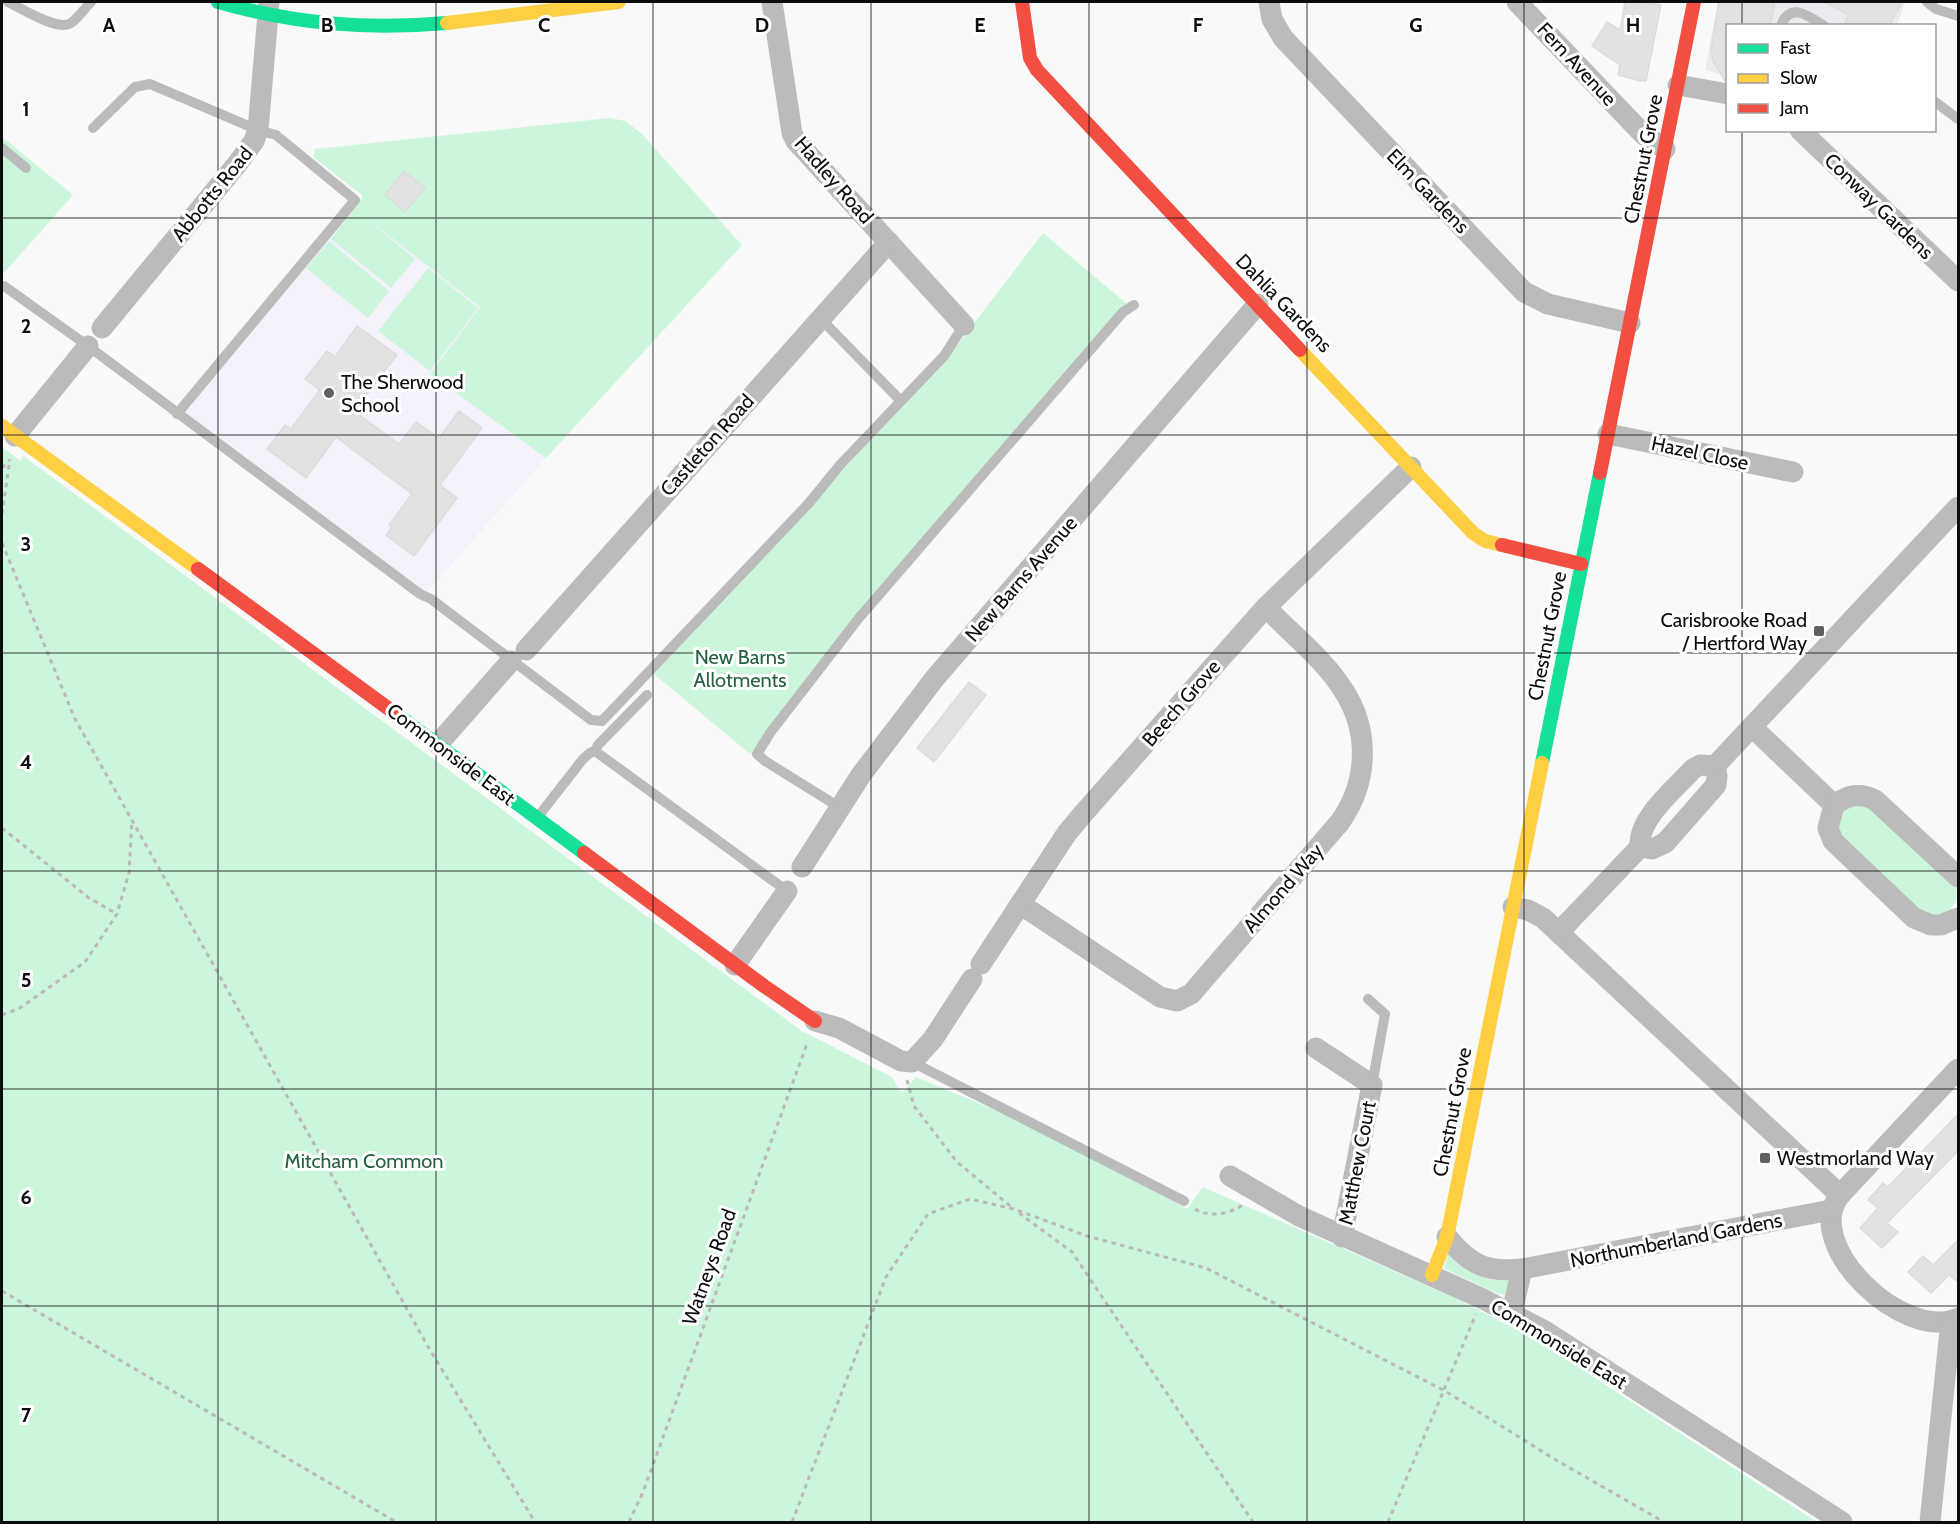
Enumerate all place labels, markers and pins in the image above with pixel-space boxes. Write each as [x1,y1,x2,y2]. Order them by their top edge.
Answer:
place label: The Sherwood School [341,370,464,417]
marker: The Sherwood School [322,386,336,400]
place label: Carisbrooke Road / Hertford Way [1660,608,1807,655]
marker: Carisbrooke Road / Hertford Way [1812,624,1826,638]
place label: Westmorland Way [1777,1146,1934,1170]
marker: Westmorland Way [1758,1151,1772,1165]

